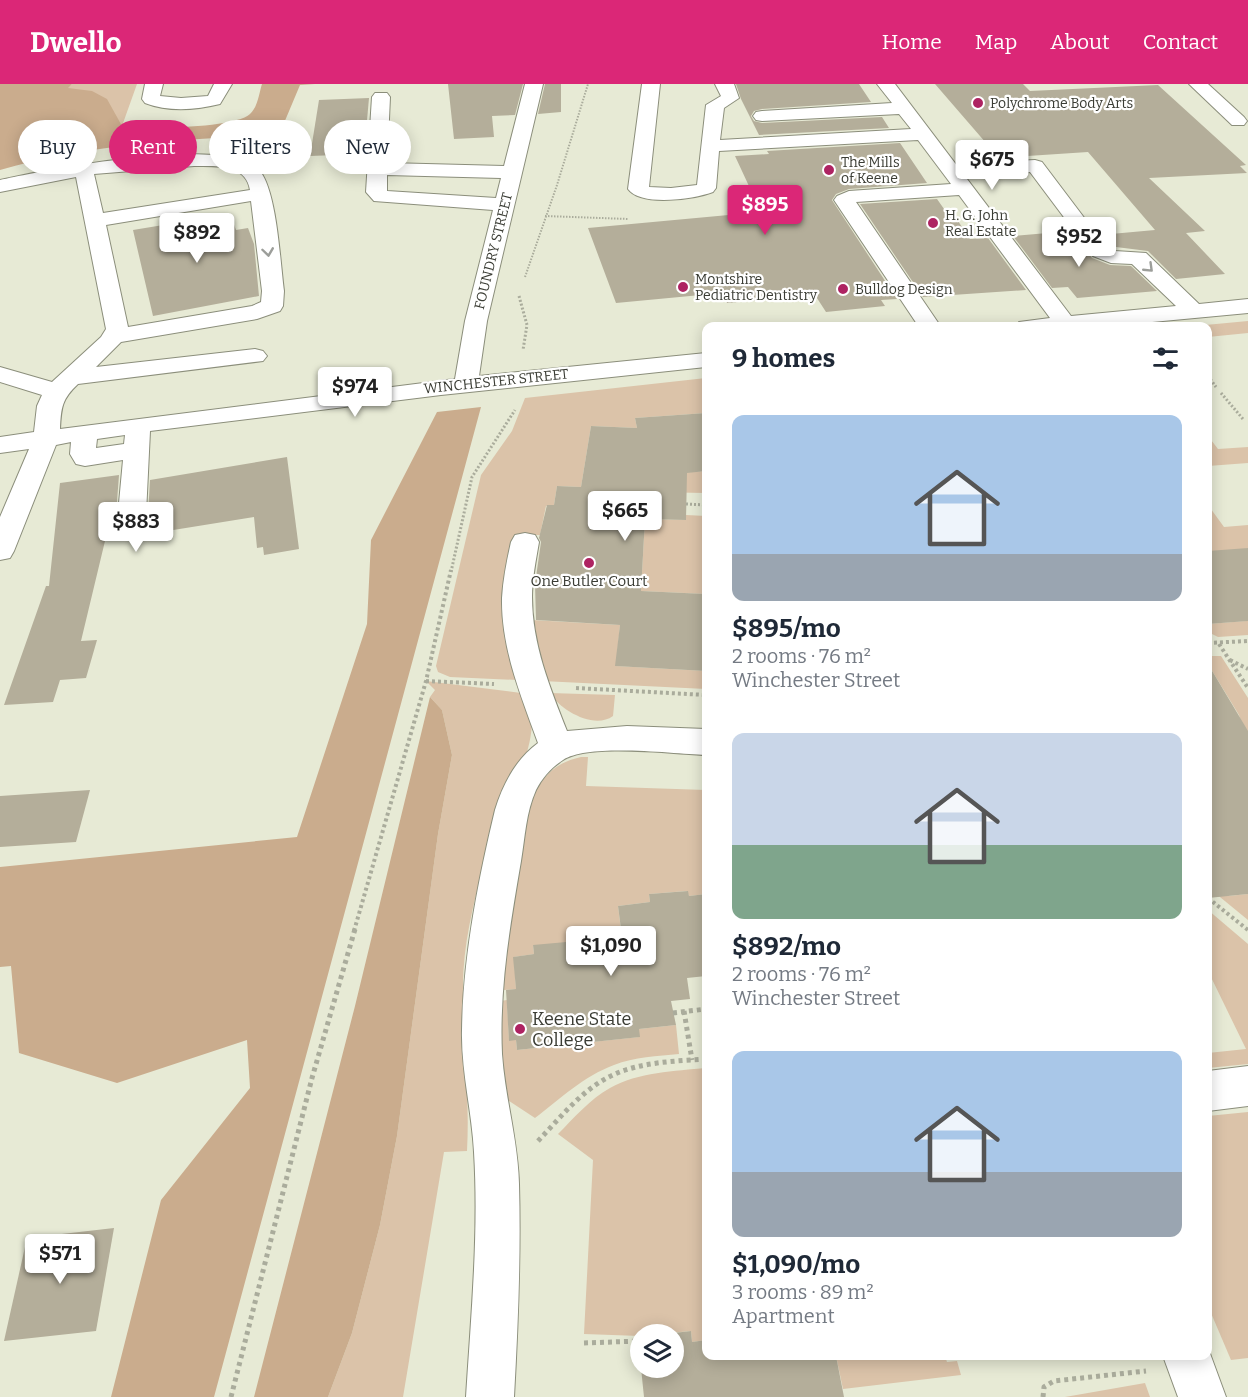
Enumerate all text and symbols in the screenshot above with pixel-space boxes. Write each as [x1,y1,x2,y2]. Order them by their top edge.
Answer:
text: Dwello [30,26,122,59]
text: Home [882,29,942,55]
text: Map [975,29,1017,55]
text: About [1050,29,1110,55]
text: Contact [1143,29,1218,55]
place label: Polychrome Body Arts [990,95,1133,112]
marker: Polychrome Body Arts [971,96,985,110]
chip: Buy [18,120,97,174]
chip: Rent [109,120,197,174]
chip: Filters [209,120,312,174]
chip: New [324,120,411,174]
pin: $675 [956,140,1028,191]
text: $675 [969,147,1015,171]
place label: The Mills of Keene [841,154,900,187]
marker: The Mills of Keene [822,163,836,177]
pin: $895 [729,185,801,236]
street label: FOUNDRY STREET [471,191,516,311]
text: $895 [742,192,788,216]
place label: H. G. John Real Estate [945,207,1016,240]
pin: $892 [161,213,233,264]
marker: H. G. John Real Estate [926,216,940,230]
pin: $952 [1043,217,1115,268]
text: $892 [173,220,221,244]
text: $952 [1056,224,1102,248]
one-way arrow [261,248,274,257]
one-way arrow [1142,261,1153,272]
place label: Montshire Pediatric Dentistry [695,271,818,304]
marker: Montshire Pediatric Dentistry [676,280,690,294]
place label: Bulldog Design [855,281,953,298]
marker: Bulldog Design [836,282,850,296]
icon: filters [1149,342,1182,375]
text: 9 homes [732,343,835,374]
street label: WINCHESTER STREET [423,365,569,398]
pin: $974 [319,367,391,418]
text: $974 [332,374,378,398]
icon: home [903,454,1011,562]
pin: $665 [589,491,661,542]
text: $665 [602,498,648,522]
pin: $883 [100,502,172,553]
text: $883 [112,509,160,533]
marker: One Butler Court [582,556,596,570]
place label: One Butler Court [530,572,648,590]
text: $895/mo [732,613,841,644]
text: 2 rooms · 76 m² [732,644,871,668]
text: Winchester Street [732,668,900,692]
icon: home [903,772,1011,880]
pin: $1,090 [562,926,660,977]
text: $892/mo [732,931,841,962]
text: $1,090 [580,933,642,957]
text: 2 rooms · 76 m² [732,962,871,986]
text: Winchester Street [732,986,900,1010]
place label: Keene State College [532,1008,631,1051]
marker: Keene State College [513,1022,527,1036]
icon: home [903,1090,1011,1198]
pin: $571 [24,1234,96,1285]
text: $571 [39,1241,81,1265]
text: $1,090/mo [732,1249,860,1280]
text: 3 rooms · 89 m² [732,1280,874,1304]
text: Apartment [732,1304,835,1328]
map controls [630,1324,684,1378]
button: layers [630,1324,684,1378]

